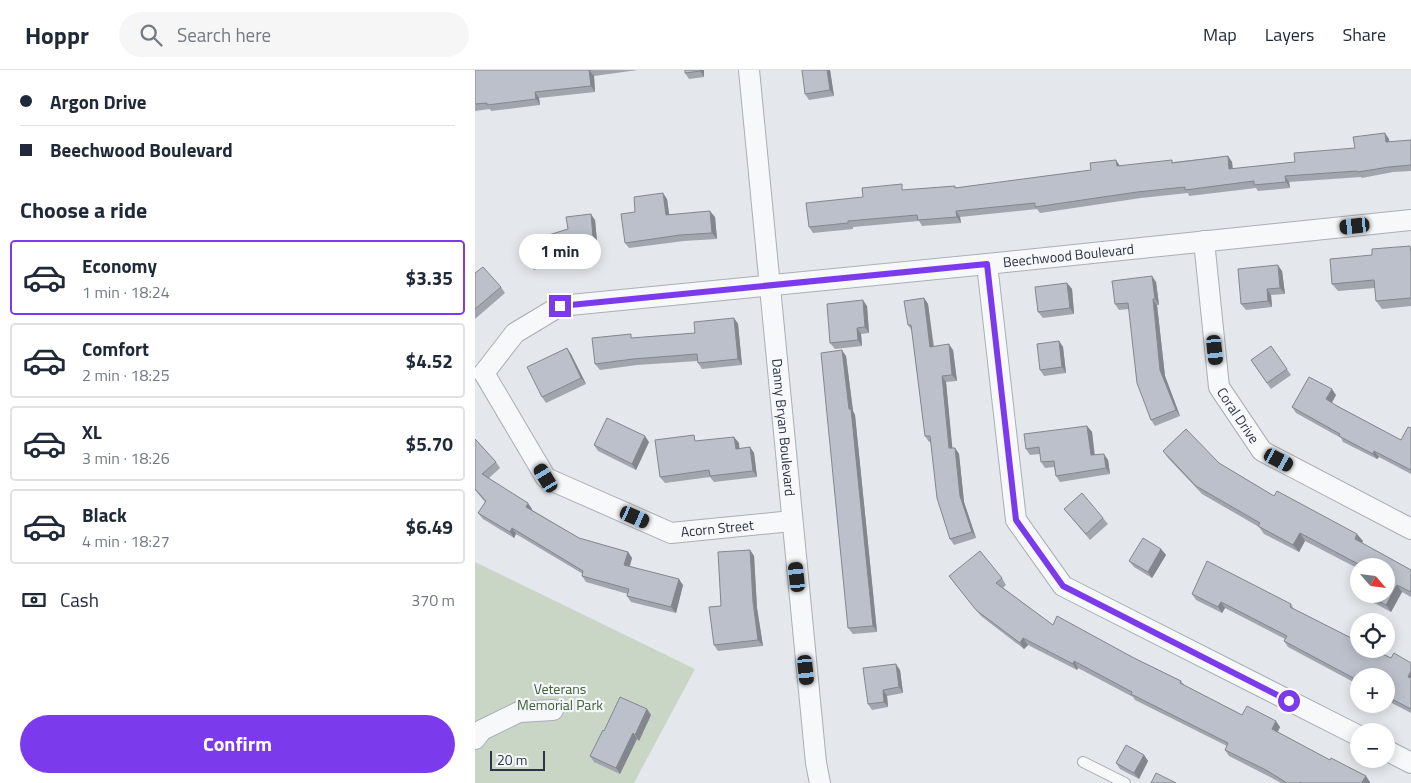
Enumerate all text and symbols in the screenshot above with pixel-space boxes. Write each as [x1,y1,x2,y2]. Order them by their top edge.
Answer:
search box [119,12,469,57]
text: Hoppr [25,17,89,53]
text: Search here [177,20,271,49]
icon: search [137,21,165,49]
text: Map [1203,21,1237,48]
text: Layers [1265,21,1314,48]
text: Share [1342,21,1386,48]
text: Argon Drive [50,87,147,116]
text: Beechwood Boulevard [50,135,233,164]
text: Choose a ride [20,193,147,227]
car [1339,217,1370,235]
callout: 1 min [519,234,601,268]
street label: Beechwood Boulevard [1002,238,1135,272]
text: 1 min [541,239,579,263]
text: Economy [82,251,157,280]
icon: car [22,255,67,300]
text: $3.35 [406,263,453,292]
text: 1 min · 18:24 [82,280,170,304]
route end [549,295,571,317]
text: Comfort [82,334,149,363]
car [1205,334,1224,366]
icon: car [22,338,67,383]
text: $4.52 [406,346,453,375]
street label: Danny Bryan Boulevard [767,358,801,497]
text: 2 min · 18:25 [82,363,170,387]
street label: Coral Drive [1212,383,1265,447]
text: XL [82,417,102,446]
icon: car [22,421,67,466]
text: $5.70 [406,429,453,458]
text: 3 min · 18:26 [82,446,170,470]
car [1262,446,1295,474]
car [531,461,560,495]
text: Black [82,500,127,529]
icon: car [22,504,67,549]
car [618,504,651,530]
text: $6.49 [406,512,453,541]
street label: Acorn Street [680,514,755,542]
text: 4 min · 18:27 [82,529,170,553]
north arrow [1350,558,1395,602]
map controls [1350,558,1395,768]
car [787,561,806,593]
text: Cash [60,585,99,614]
icon: cash [20,586,48,614]
text: 370 m [411,588,455,612]
button: locate [1350,613,1395,658]
car [796,654,815,686]
button: + [1350,668,1395,713]
park label: Veterans Memorial Park [517,678,603,715]
route start [1278,690,1300,712]
button: Confirm [20,715,455,773]
button: − [1350,723,1395,768]
scale bar [490,748,545,771]
text: 20 m [497,749,527,770]

